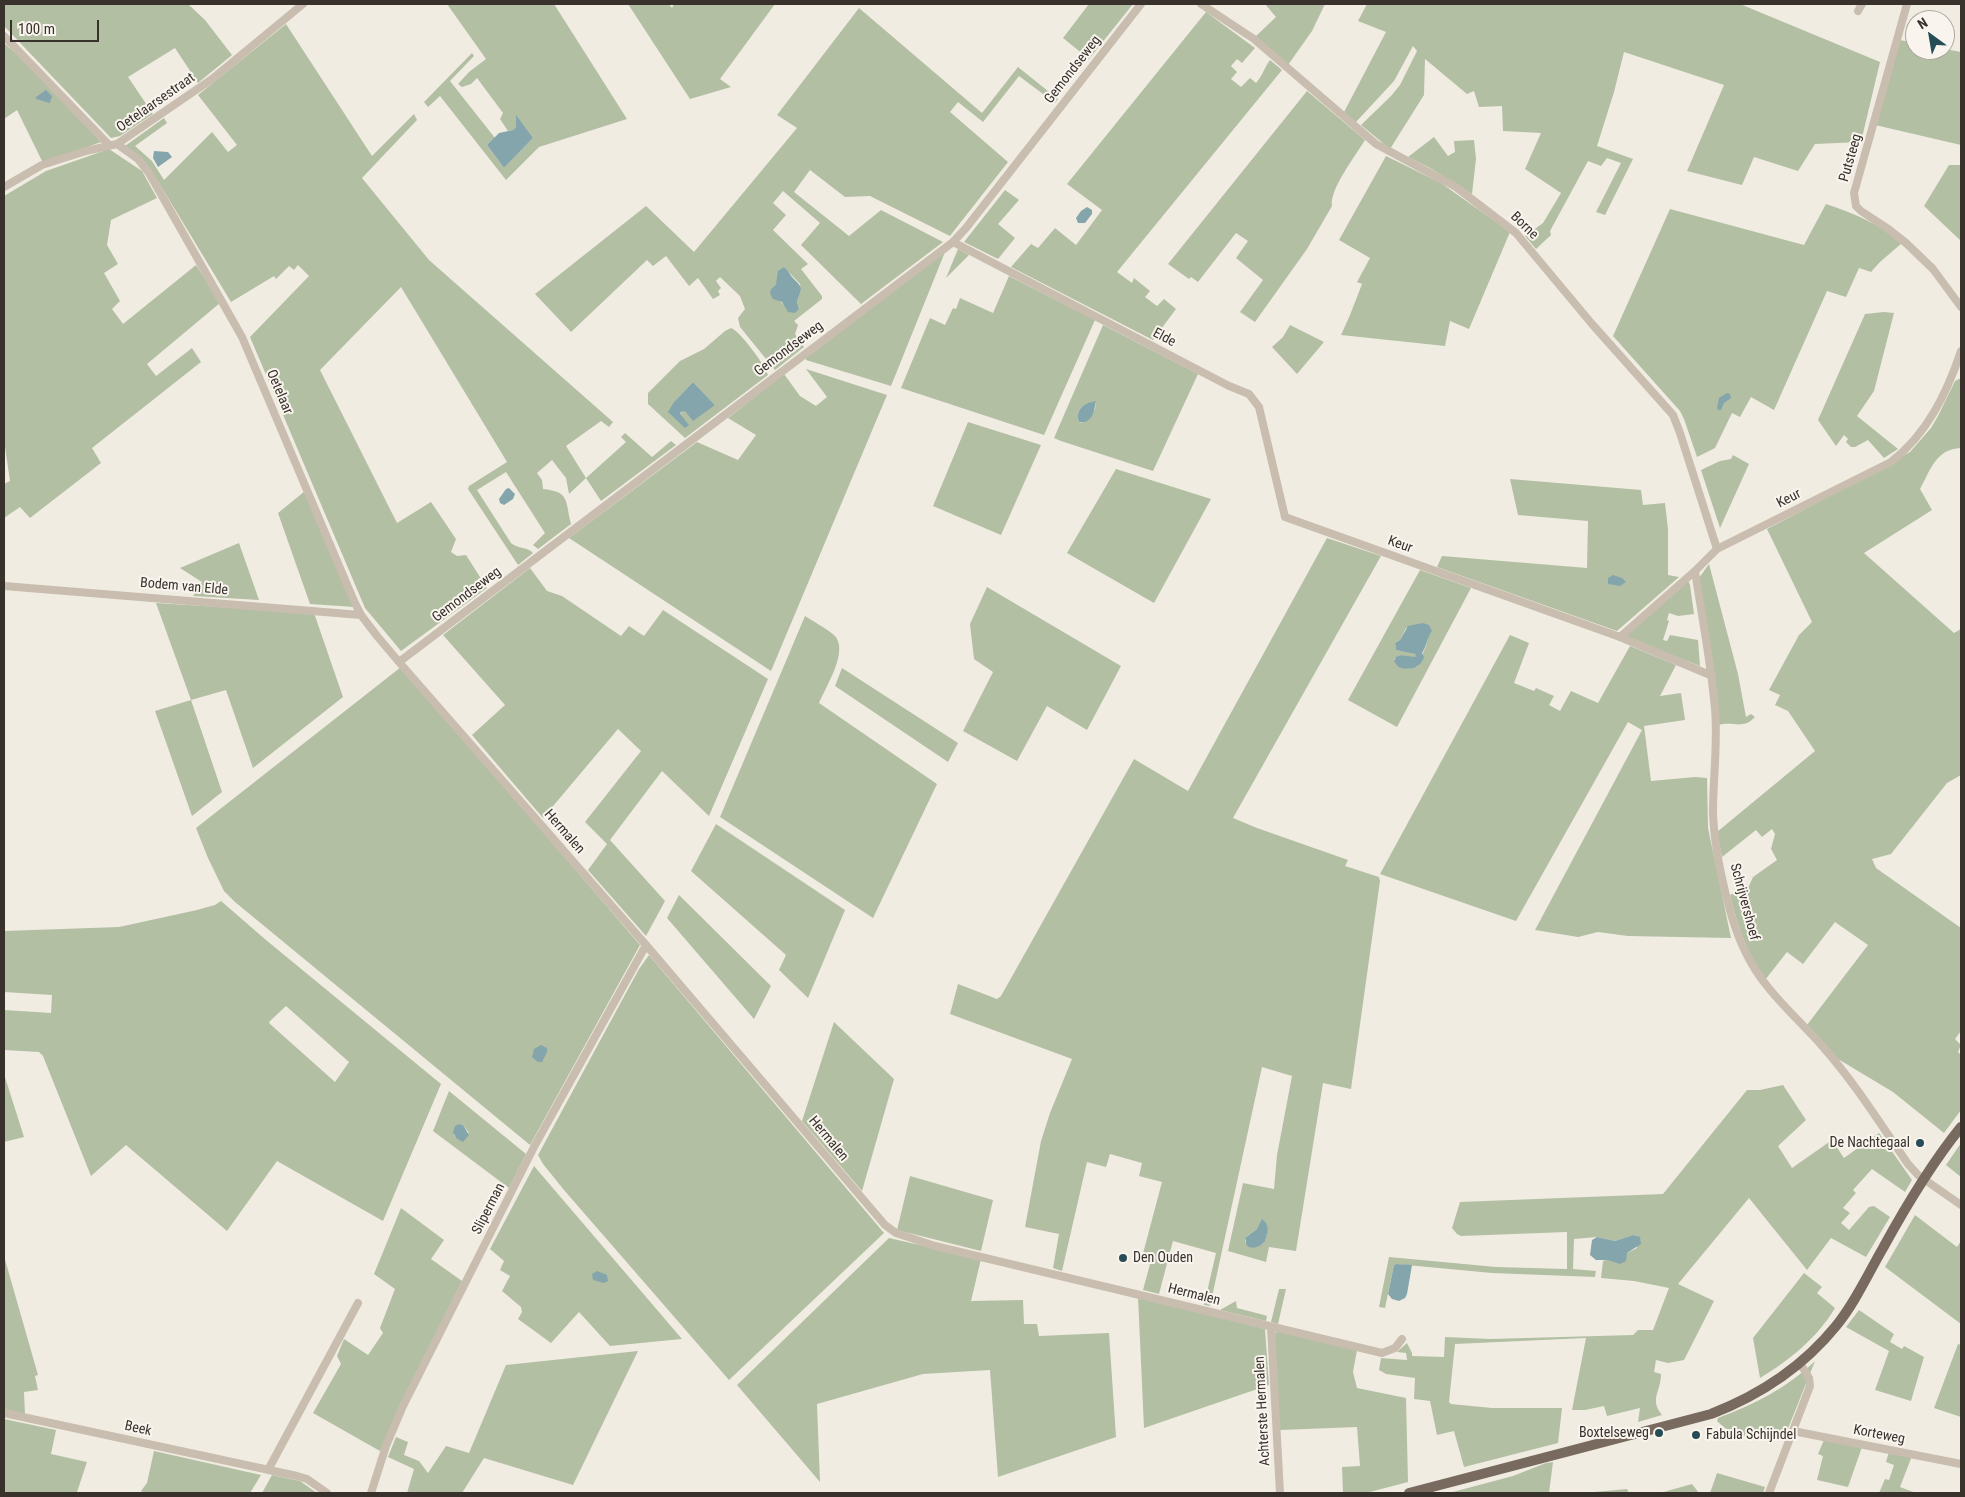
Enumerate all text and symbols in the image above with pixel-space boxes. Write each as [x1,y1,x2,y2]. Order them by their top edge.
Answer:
scale bar [12,10,101,42]
north arrow [1905,10,1955,60]
text: N [1915,14,1930,32]
text: 100 m [18,20,55,38]
street label: Gemondseweg [1041,33,1105,107]
street label: Oetelaarsestraat [114,70,198,136]
street label: Putsteeg [1836,132,1866,184]
street label: Borne [1507,209,1541,243]
street label: Gemondseweg [751,318,827,380]
street label: Elde [1150,325,1178,351]
street label: Oetelaar [262,367,296,417]
street label: Keur [1774,486,1804,512]
street label: Keur [1385,533,1415,557]
street label: Gemondseweg [429,564,505,626]
street label: Bodem van Elde [139,575,229,599]
street label: Hermalen [540,806,588,858]
street label: Schrijvershoef [1726,862,1762,942]
street label: Hermalen [804,1113,852,1165]
place label: De Nachtegaal [1829,1135,1910,1151]
marker: De Nachtegaal [1914,1137,1926,1149]
street label: Sliperman [469,1180,509,1238]
place label: Den Ouden [1133,1250,1193,1266]
marker: Den Ouden [1117,1252,1129,1264]
street label: Hermalen [1166,1280,1222,1310]
street label: Achterste Hermalen [1252,1356,1274,1466]
street label: Beek [123,1418,153,1440]
street label: Korteweg [1852,1422,1906,1448]
place label: Boxtelseweg [1579,1425,1649,1441]
marker: Boxtelseweg [1653,1427,1665,1439]
place label: Fabula Schijndel [1706,1427,1796,1443]
marker: Fabula Schijndel [1690,1429,1702,1441]

